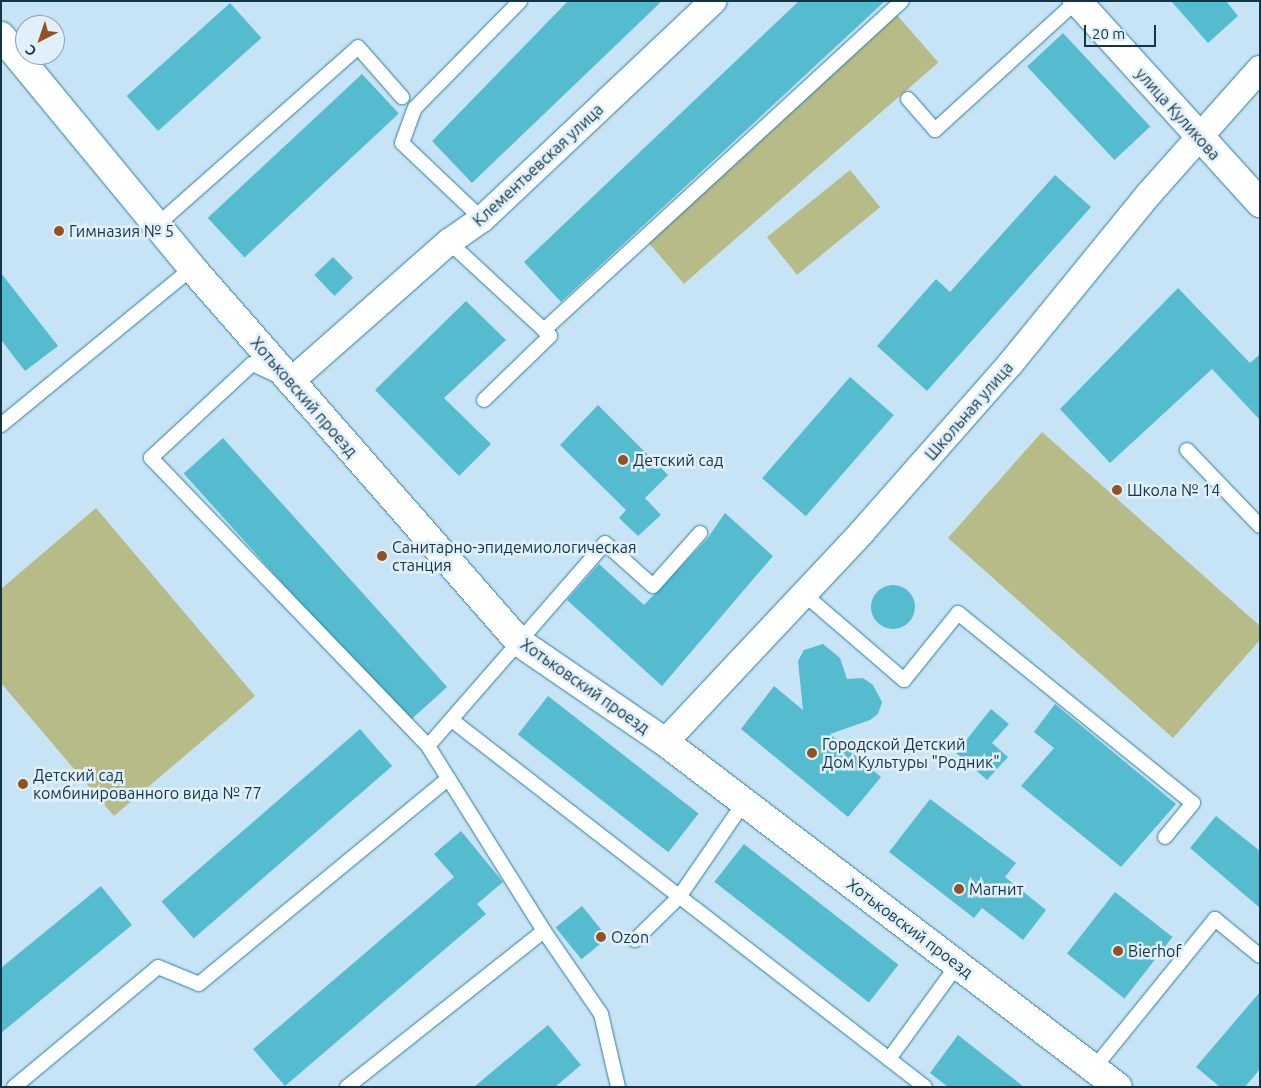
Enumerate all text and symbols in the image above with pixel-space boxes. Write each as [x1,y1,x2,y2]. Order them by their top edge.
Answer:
north arrow [15,15,65,65]
scale bar [1086,15,1158,47]
text: 20 m [1092,25,1125,42]
text: С [22,42,39,60]
street label: улица Куликова [1132,64,1224,164]
street label: Клементьевская улица [469,100,607,230]
place label: Гимназия № 5 [69,221,174,241]
marker: Гимназия № 5 [53,225,65,237]
street label: Хотьковский проезд [247,333,361,461]
street label: Школьная улица [921,358,1017,464]
place label: Детский сад [633,450,723,470]
marker: Детский сад [617,454,629,466]
place label: Школа № 14 [1127,480,1220,500]
marker: Школа № 14 [1111,484,1123,496]
place label: Санитарно-эпидемиологическая станция [392,537,637,575]
marker: Санитарно-эпидемиологическая станция [376,550,388,562]
street label: Хотьковский проезд [517,634,653,738]
place label: Городской Детский Дом Культуры "Родник" [822,734,1000,772]
marker: Городской Детский Дом Культуры "Родник" [806,747,818,759]
place label: Детский сад комбинированного вида № 77 [33,765,262,803]
marker: Детский сад комбинированного вида № 77 [17,778,29,790]
street label: Хотьковский проезд [843,874,977,982]
place label: Магнит [969,879,1023,899]
marker: Магнит [953,883,965,895]
place label: Ozon [611,927,649,947]
marker: Ozon [595,931,607,943]
place label: Bierhof [1128,941,1182,961]
marker: Bierhof [1112,945,1124,957]

